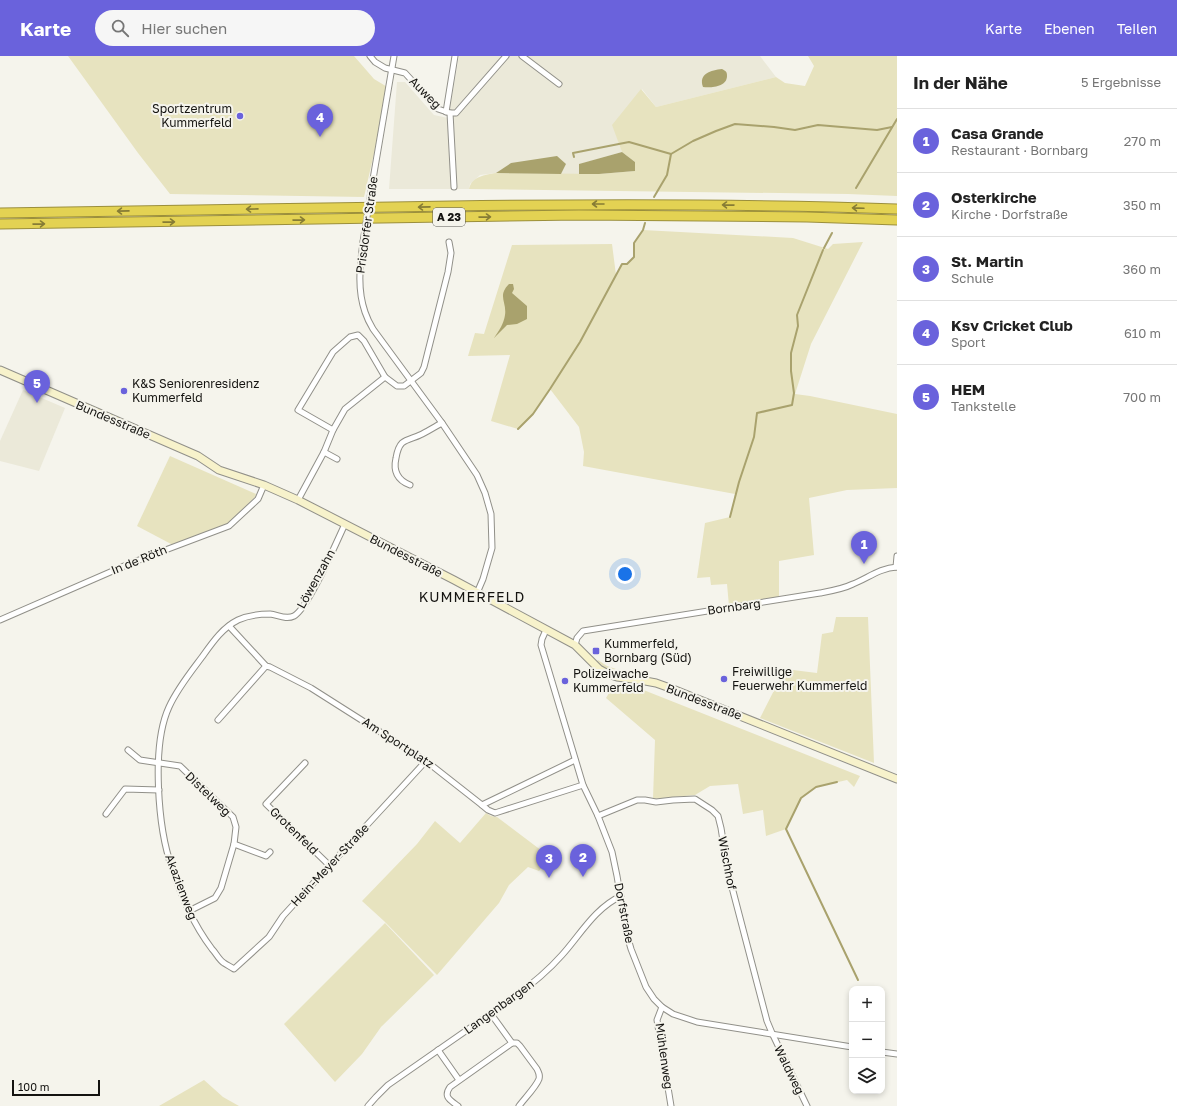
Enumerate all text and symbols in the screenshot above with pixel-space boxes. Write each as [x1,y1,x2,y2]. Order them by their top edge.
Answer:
search box [95,10,375,46]
text: Karte [20,17,71,40]
icon: search [109,17,131,39]
text: Hier suchen [141,19,227,37]
text: Karte [985,20,1022,37]
text: Ebenen [1044,20,1095,37]
text: Teilen [1117,20,1157,37]
text: In der Nähe [913,72,1008,93]
street label: Auweg [406,74,444,112]
text: 5 Ergebnisse [1081,74,1161,90]
place label: Sportzentrum Kummerfeld [152,101,232,130]
pin: 4 [307,104,333,137]
marker: Sportzentrum Kummerfeld [235,111,245,121]
text: Casa Grande [951,124,1044,142]
text: 1 [923,133,929,149]
text: 270 m [1124,133,1161,149]
text: Restaurant · Bornbarg [951,142,1088,158]
street label: Prisdorfer Straße [352,175,381,275]
text: Osterkirche [951,188,1037,206]
text: 2 [922,197,930,213]
text: 350 m [1123,197,1161,213]
one-way arrow [592,200,605,208]
one-way arrow [722,201,735,209]
one-way arrow [418,203,431,210]
one-way arrow [852,204,865,212]
one-way arrow [246,205,259,213]
text: Kirche · Dorfstraße [951,206,1068,222]
one-way arrow [116,207,129,215]
road number: A 23 [433,208,465,226]
one-way arrow [478,213,491,220]
one-way arrow [292,216,305,223]
one-way arrow [162,218,175,225]
one-way arrow [32,220,45,227]
text: St. Martin [951,252,1023,270]
text: 3 [922,261,930,277]
text: 360 m [1123,261,1161,277]
text: Schule [951,270,994,286]
text: Ksv Cricket Club [951,316,1073,334]
text: 4 [922,325,930,341]
text: 610 m [1124,325,1161,341]
text: Sport [951,334,986,350]
pin: 5 [24,370,50,403]
place label: K&S Seniorenresidenz Kummerfeld [132,376,259,405]
text: HEM [951,380,985,398]
marker: K&S Seniorenresidenz Kummerfeld [119,386,129,396]
text: 5 [922,389,930,405]
text: 700 m [1123,389,1161,405]
street label: Bundesstraße [74,397,153,442]
text: Tankstelle [951,398,1016,414]
street label: Bundesstraße [367,531,445,580]
pin: 1 [851,531,877,564]
street label: In de Röth [109,542,169,578]
street label: Löwenzahn [293,547,338,611]
your location [615,564,635,584]
district label: KUMMERFELD [419,588,525,605]
street label: Bornbarg [706,595,761,618]
place label: Kummerfeld, Bornbarg (Süd) [604,636,692,665]
marker: Kummerfeld, Bornbarg (Süd) [591,646,601,656]
place label: Freiwillige Feuerwehr Kummerfeld [732,664,867,693]
place label: Polizeiwache Kummerfeld [573,666,648,695]
marker: Freiwillige Feuerwehr Kummerfeld [719,674,729,684]
marker: Polizeiwache Kummerfeld [560,676,570,686]
street label: Bundesstraße [664,680,744,723]
street label: Am Sportplatz [360,714,437,771]
street label: Distelweg [182,768,234,819]
street label: Grotenfeld [267,804,322,857]
street label: Hein-Meyer-Straße [287,820,372,909]
street label: Wischhof [715,835,740,891]
pin: 2 [570,844,596,877]
pin: 3 [536,845,562,878]
street label: Akazienweg [162,852,201,922]
street label: Dorfstraße [611,881,638,944]
street label: Langenbargen [461,976,537,1037]
map controls [849,986,885,1094]
button: + [849,986,885,1022]
street label: Mühlenweg [652,1022,677,1090]
button: − [849,1022,885,1058]
street label: Waldweg [771,1043,808,1097]
button: layers [849,1058,885,1094]
scale bar [12,1078,100,1097]
text: 100 m [18,1080,49,1093]

